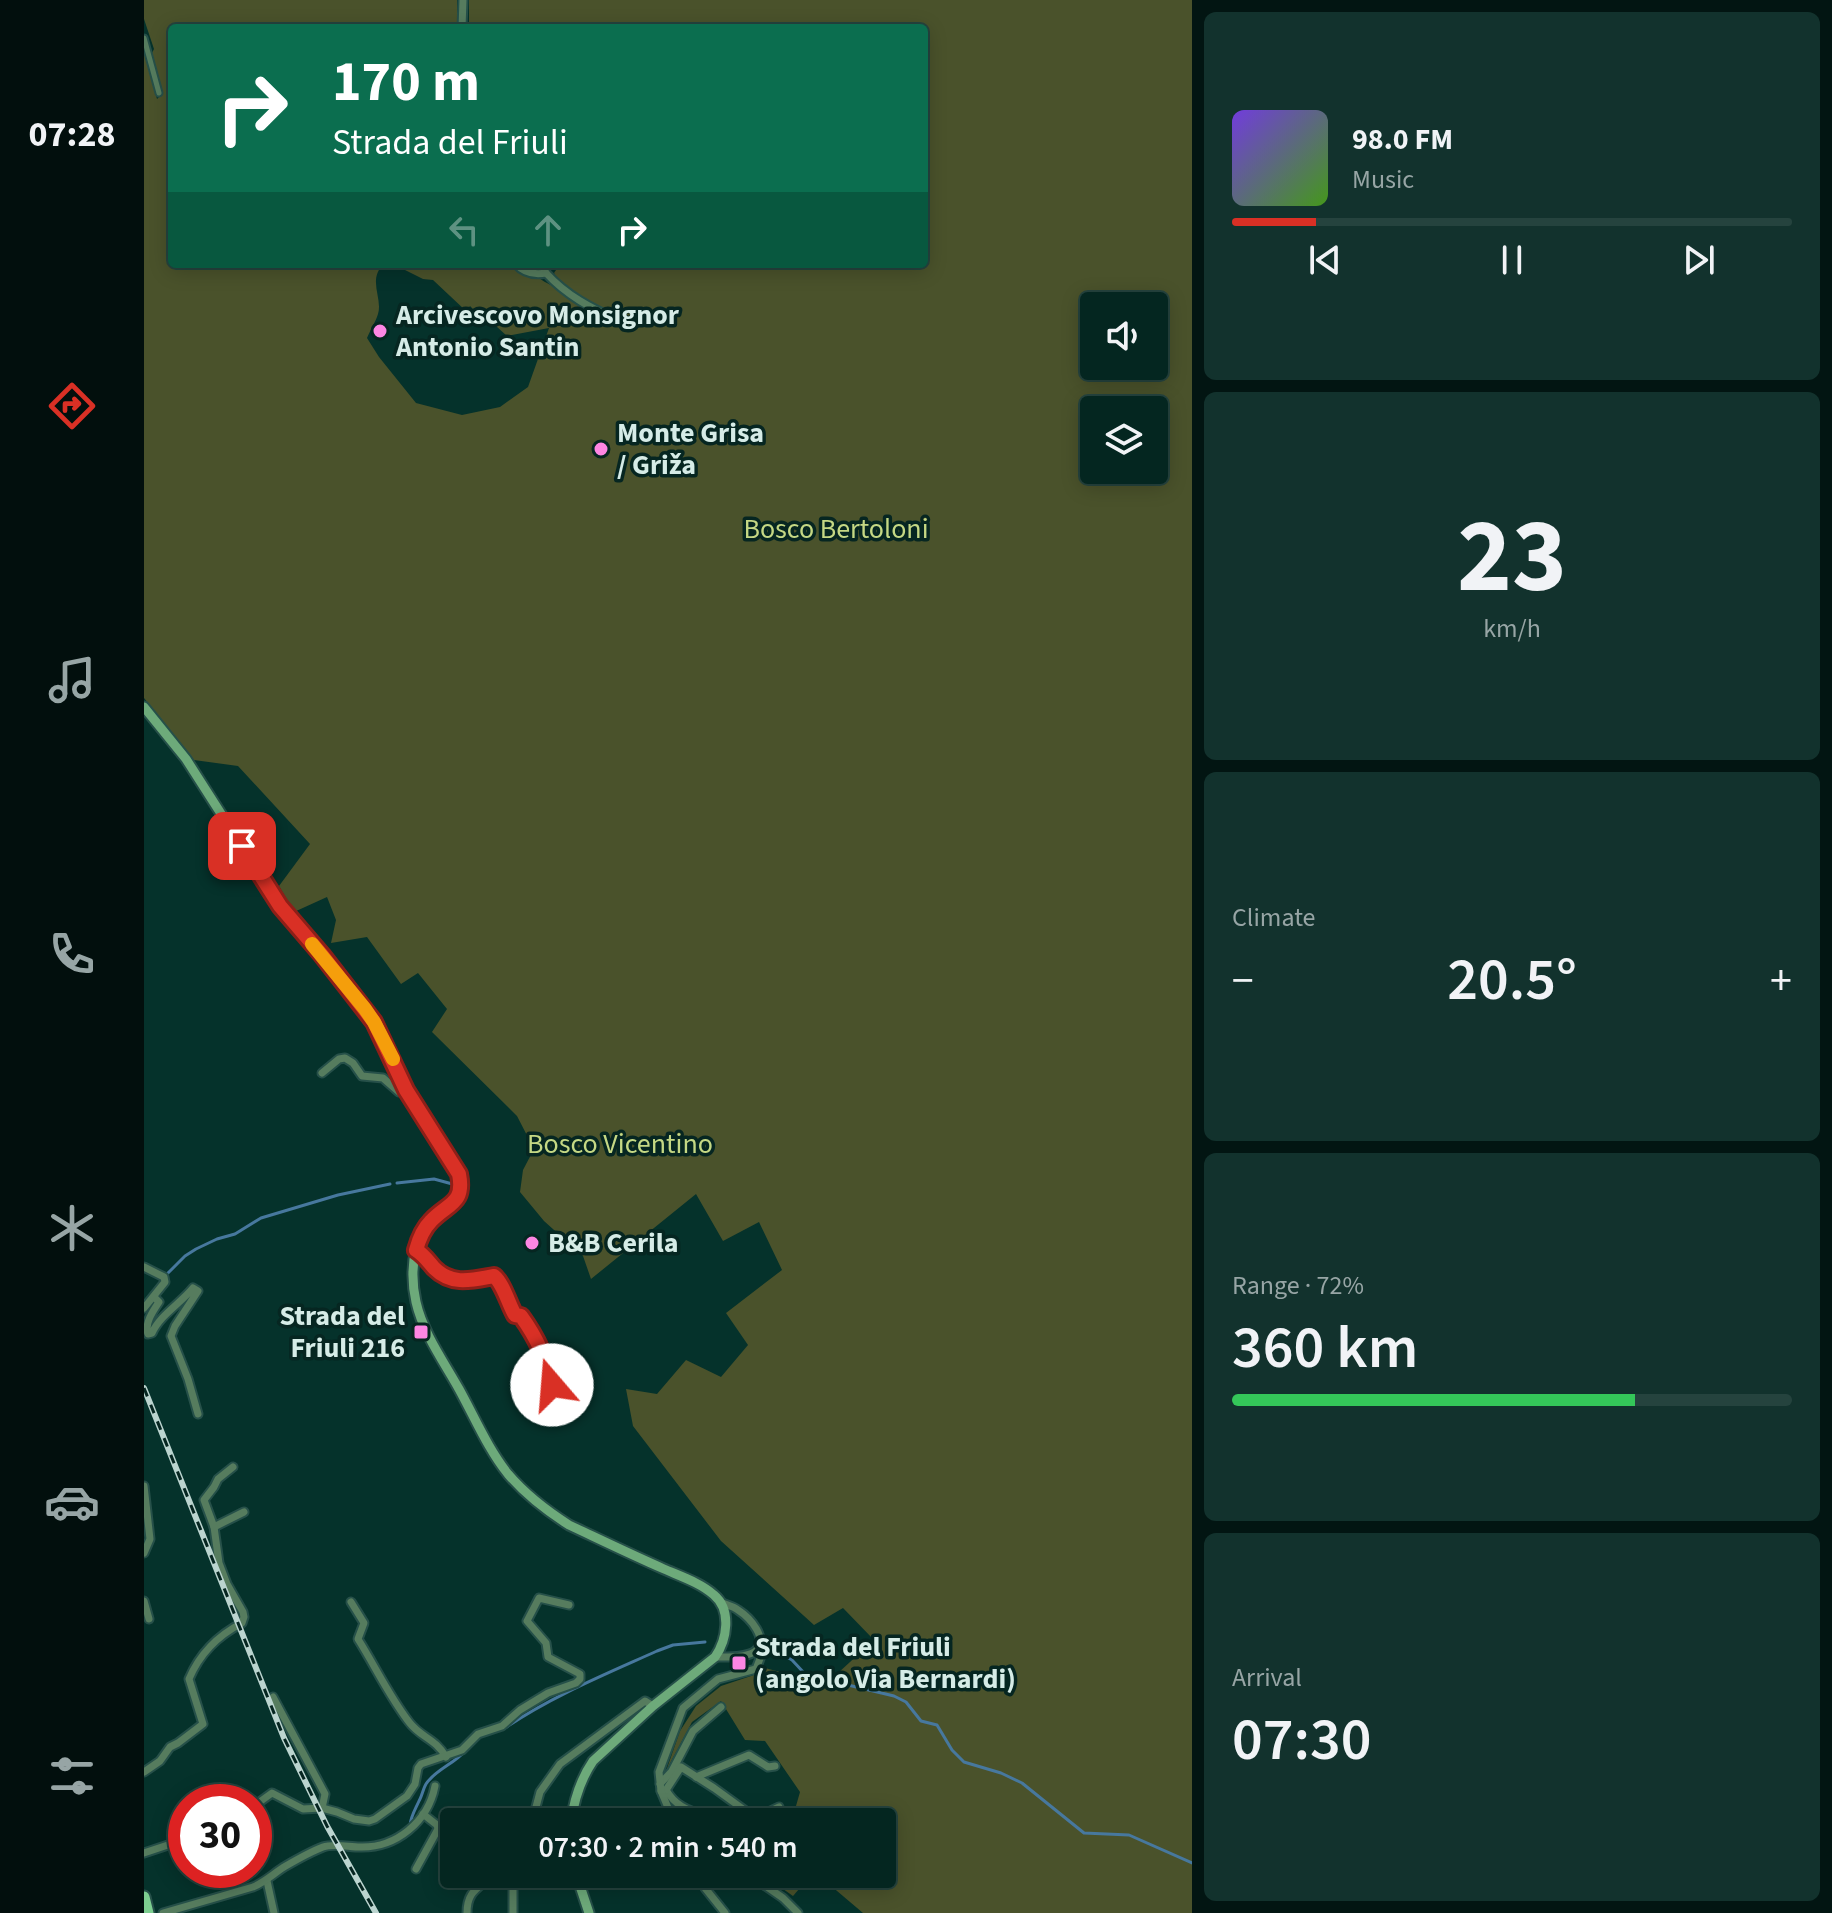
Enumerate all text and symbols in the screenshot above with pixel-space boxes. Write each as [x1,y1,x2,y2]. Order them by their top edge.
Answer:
text: 170 m [332,43,480,122]
icon: right [200,56,304,160]
text: 07:28 [29,109,115,160]
text: Strada del Friuli [332,117,568,168]
text: 98.0 FM [1352,118,1453,161]
text: Music [1352,161,1414,198]
icon: left [442,208,486,252]
icon: ahead [526,208,570,252]
icon: right [610,208,654,252]
icon: previous [1303,238,1347,282]
icon: pause [1490,238,1534,282]
icon: next [1677,238,1721,282]
map controls [1080,292,1168,484]
button: sound [1080,292,1168,380]
place label: Arcivescovo Monsignor Antonio Santin [395,295,680,367]
marker: Arcivescovo Monsignor Antonio Santin [371,322,389,340]
icon: directions [44,378,100,434]
button: layers [1080,396,1168,484]
place label: Monte Grisa / Griža [617,413,764,485]
marker: Monte Grisa / Griža [592,440,610,458]
text: 23 [1457,484,1567,632]
park label: Bosco Bertoloni [743,509,929,549]
text: km/h [1483,610,1541,647]
icon: music [44,652,100,708]
pin [208,812,276,880]
icon: arrive [220,824,264,868]
text: Climate [1232,899,1316,936]
icon: phone [44,926,100,982]
text: 20.5° [1447,938,1577,1023]
text: − [1232,950,1254,1013]
text: + [1770,950,1792,1013]
park label: Bosco Vicentino [527,1124,713,1164]
icon: climate [44,1200,100,1256]
place label: B&B Cerila [548,1223,679,1263]
marker: B&B Cerila [523,1234,541,1252]
text: Range · 72% [1232,1267,1364,1304]
place label: Strada del Friuli 216 [279,1296,405,1368]
text: 360 km [1232,1306,1418,1391]
marker: Strada del Friuli 216 [412,1323,430,1341]
position arrow [510,1343,594,1427]
icon: car [44,1474,100,1530]
place label: Strada del Friuli (angolo Via Bernardi) [755,1627,1016,1699]
marker: Strada del Friuli (angolo Via Bernardi) [730,1654,748,1672]
text: Arrival [1232,1659,1302,1696]
text: 07:30 [1232,1698,1372,1783]
icon: filters [44,1748,100,1804]
speed limit sign: 30 [168,1784,272,1888]
text: 07:30 · 2 min · 540 m [538,1826,798,1869]

